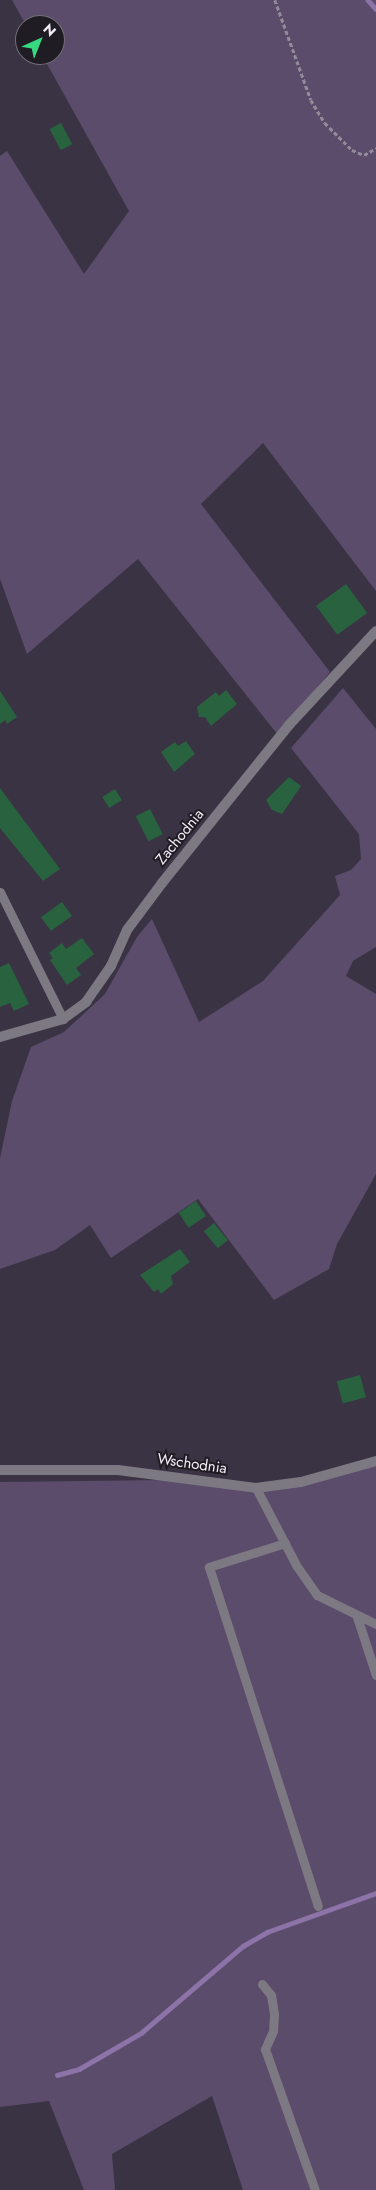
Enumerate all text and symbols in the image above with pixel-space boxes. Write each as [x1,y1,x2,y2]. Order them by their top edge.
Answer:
north arrow [15,15,65,65]
text: N [39,19,61,41]
street label: Zachodnia [152,806,208,868]
street label: Wschodnia [156,1450,228,1478]

